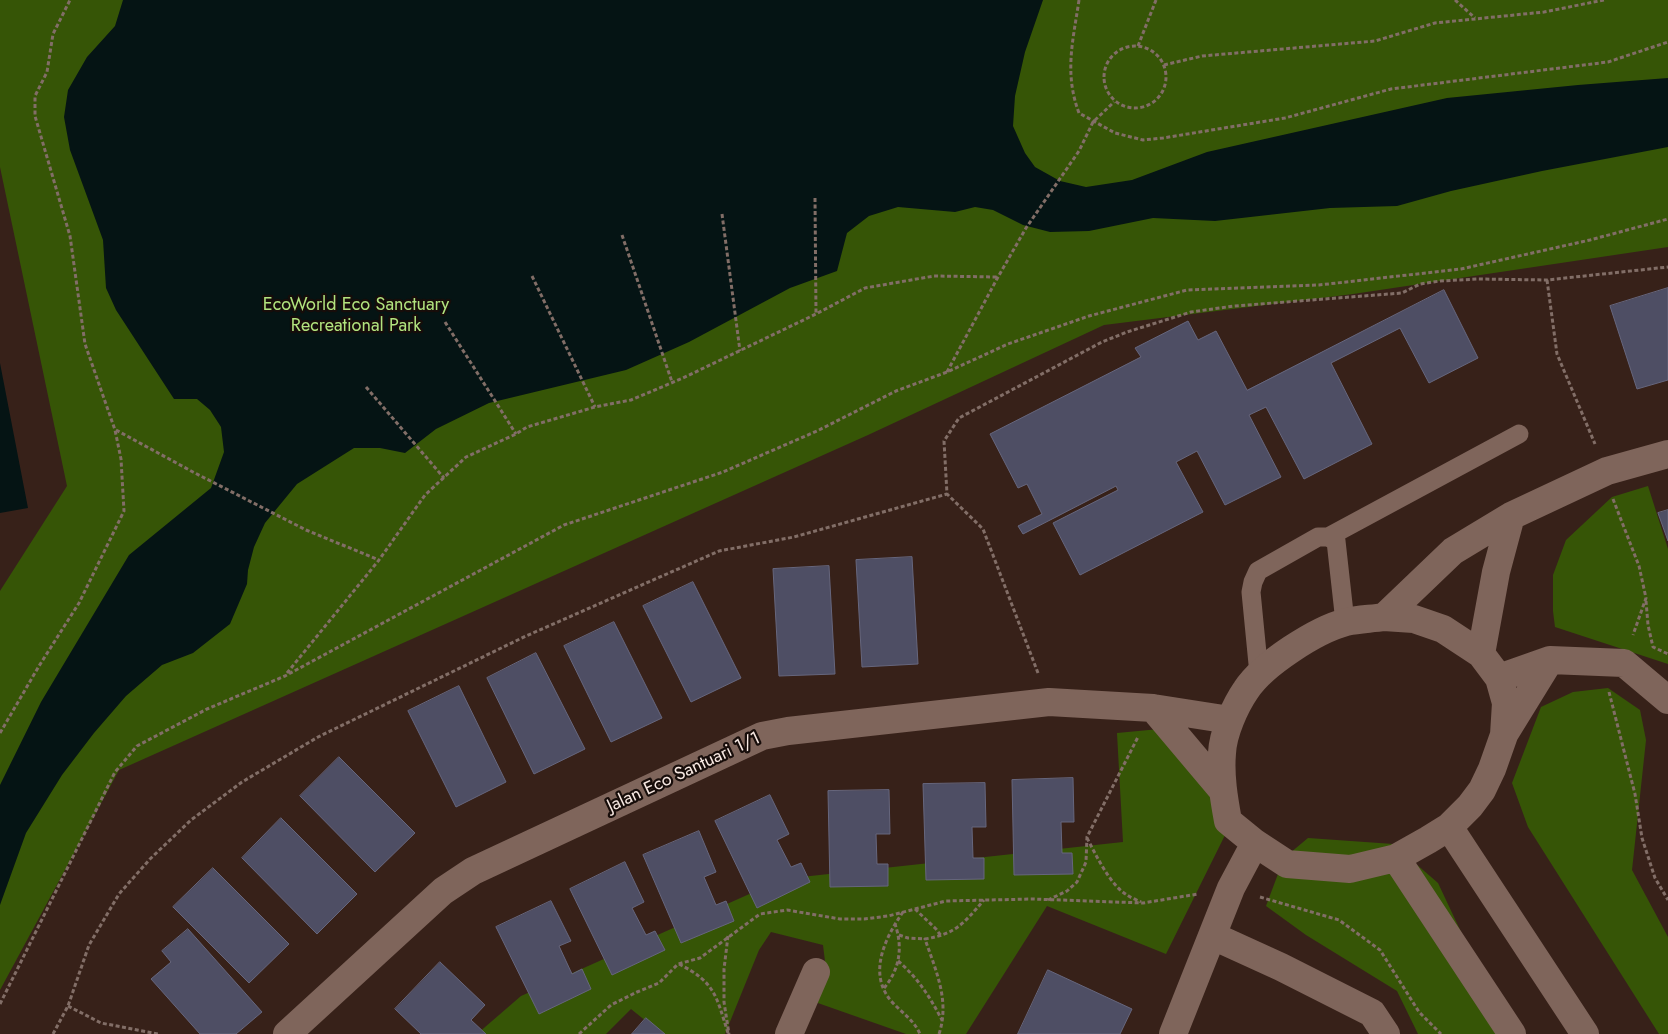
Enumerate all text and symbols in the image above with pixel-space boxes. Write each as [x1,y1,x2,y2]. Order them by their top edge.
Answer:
park label: EcoWorld Eco Sanctuary Recreational Park [263,295,449,338]
street label: Jalan Eco Santuari 1/1 [604,728,764,818]

